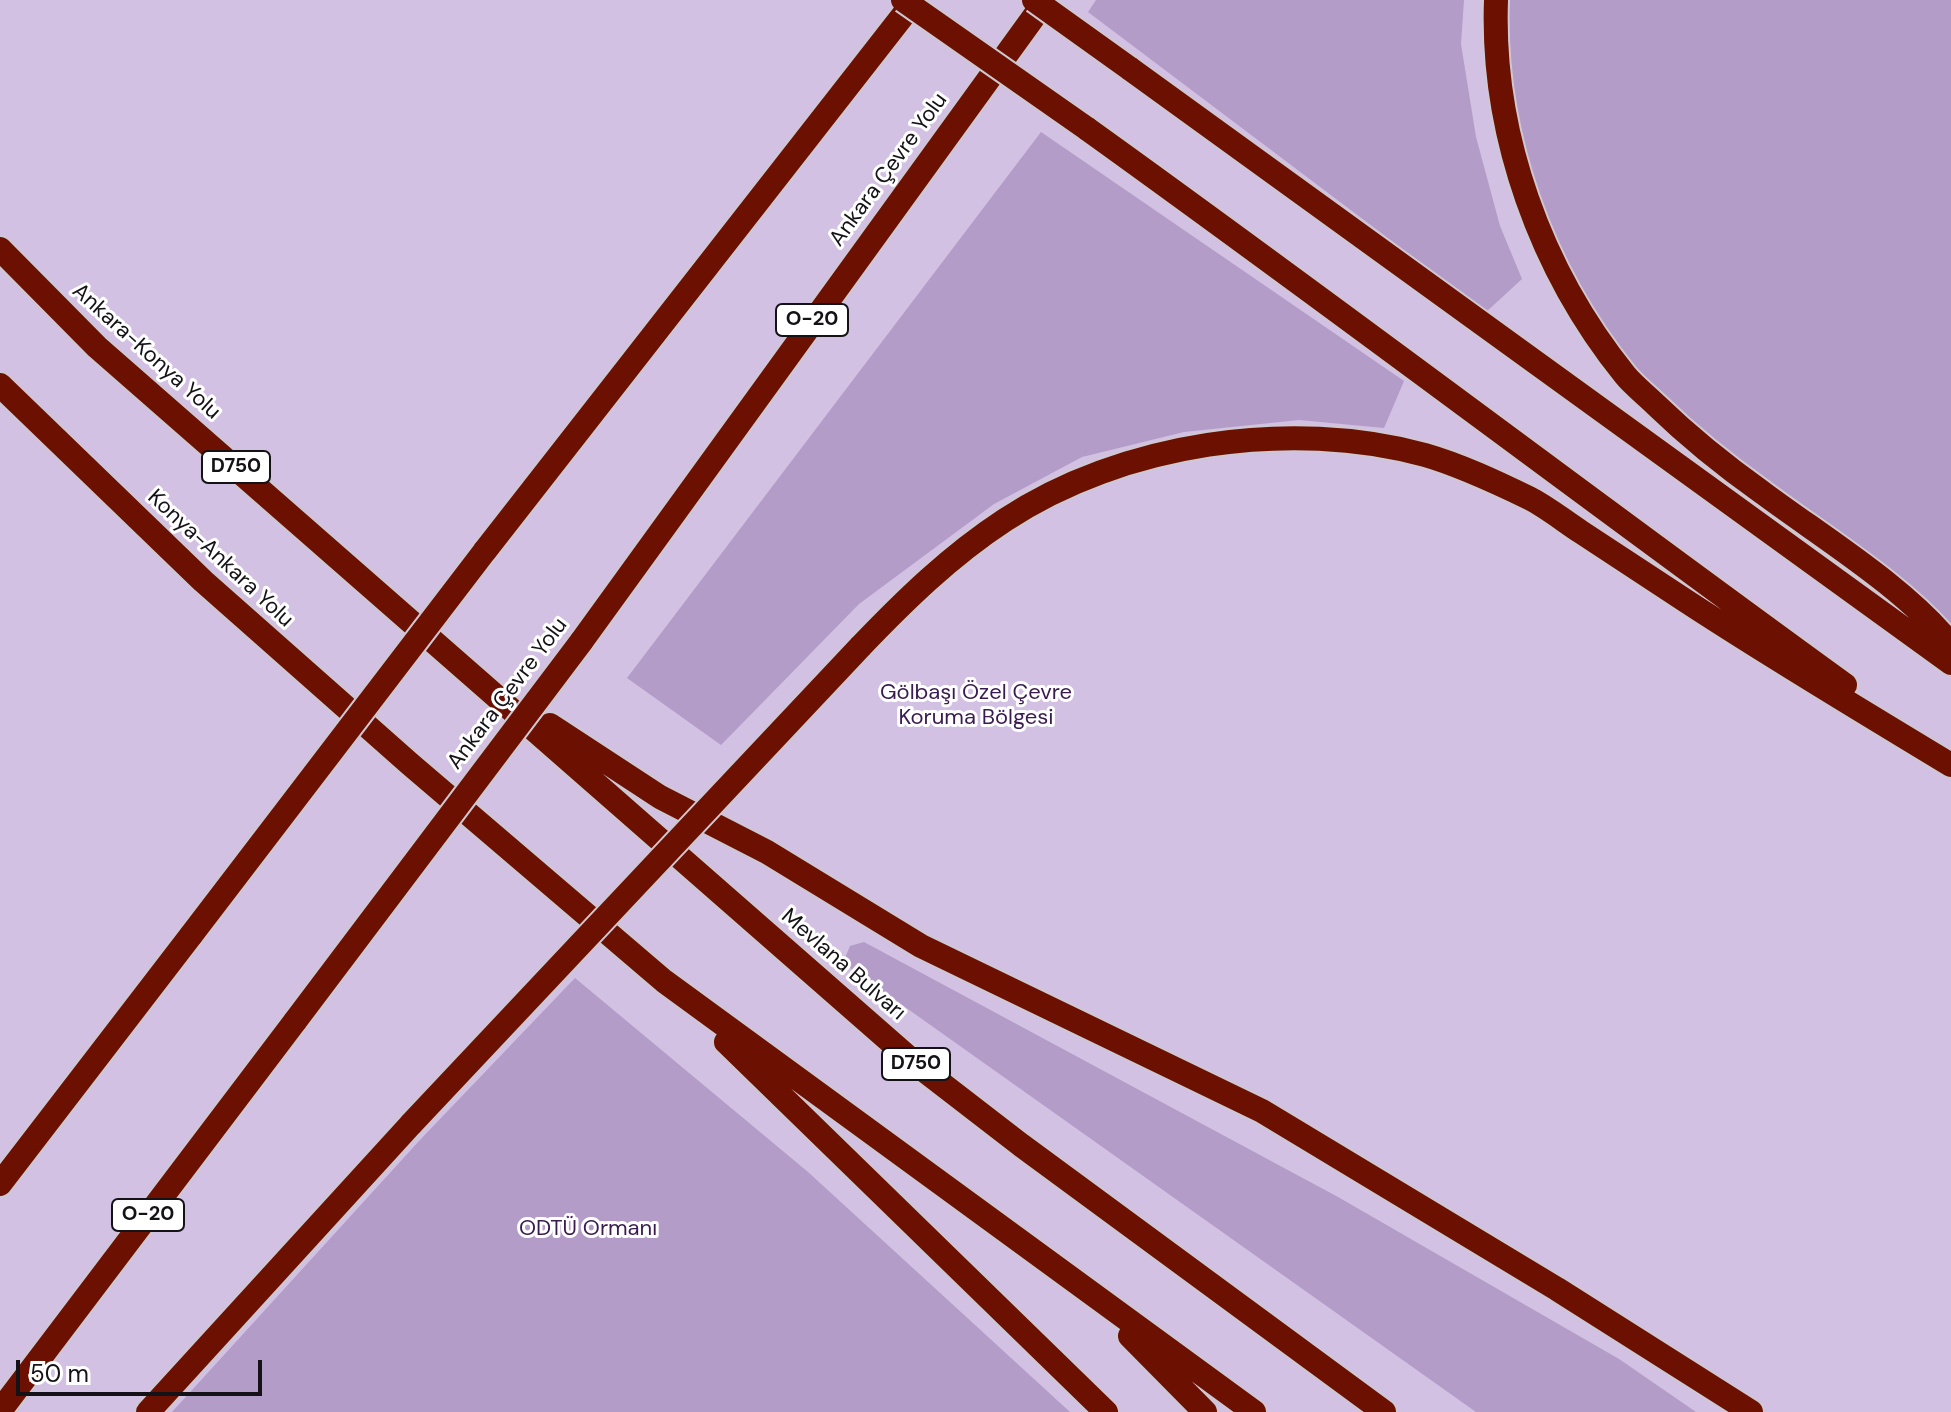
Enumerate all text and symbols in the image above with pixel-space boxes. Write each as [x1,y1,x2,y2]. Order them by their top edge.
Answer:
street label: Ankara Çevre Yolu [825,88,953,252]
street label: Ankara-Konya Yolu [66,278,226,426]
road number: O-20 [776,304,848,336]
road number: D750 [202,451,270,483]
street label: Konya-Ankara Yolu [142,485,298,633]
street label: Ankara Çevre Yolu [442,613,574,775]
park label: Gölbaşı Özel Çevre Koruma Bölgesi [880,680,1072,732]
street label: Mevlana Bulvarı [775,904,911,1026]
road number: D750 [882,1048,950,1080]
road number: O-20 [112,1199,184,1231]
park label: ODTÜ Ormanı [519,1216,657,1242]
scale bar [20,1344,266,1394]
text: 50 m [30,1358,89,1389]

